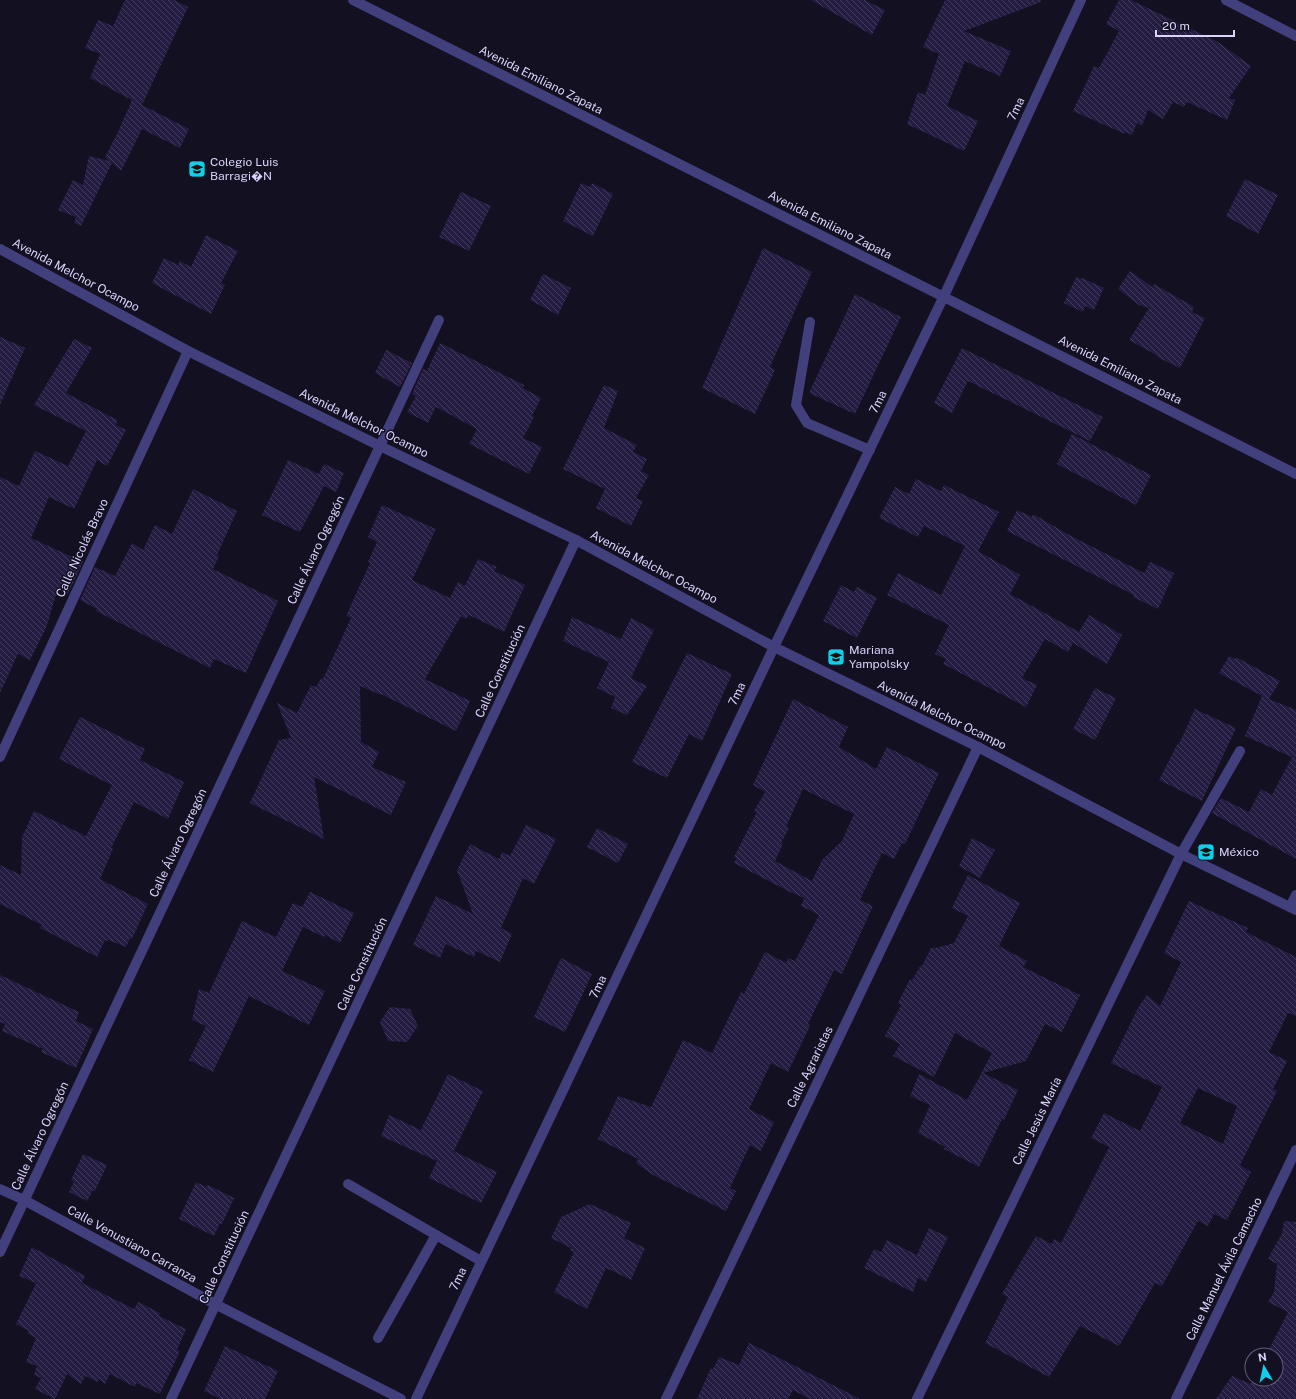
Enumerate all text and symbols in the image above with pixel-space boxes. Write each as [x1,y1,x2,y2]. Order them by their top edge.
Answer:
scale bar [1156,12,1234,38]
text: 20 m [1162,19,1190,33]
street label: Avenida Emiliano Zapata [477,43,605,117]
street label: 7ma [1005,95,1027,123]
place label: Colegio Luis Barragi�N [210,155,278,183]
school or university icon: Colegio Luis Barragi�N [187,159,207,179]
street label: Avenida Emiliano Zapata [766,188,894,262]
street label: Avenida Melchor Ocampo [10,236,142,315]
street label: Avenida Emiliano Zapata [1056,333,1184,407]
street label: Avenida Melchor Ocampo [297,386,431,460]
street label: 7ma [866,388,890,416]
street label: Calle Álvaro Ogregón [285,493,347,607]
street label: Calle Nicolás Bravo [53,496,111,600]
street label: Avenida Melchor Ocampo [588,528,720,607]
street label: Calle Constitución [472,622,528,720]
place label: Mariana Yampolsky [849,643,910,671]
school or university icon: Mariana Yampolsky [826,647,846,667]
street label: Avenida Melchor Ocampo [875,678,1009,752]
street label: 7ma [726,680,748,708]
street label: Calle Álvaro Ogregón [147,786,209,900]
school or university icon: México [1196,842,1216,862]
place label: México [1219,845,1259,859]
street label: Calle Constitución [334,915,390,1013]
street label: 7ma [587,973,609,1001]
street label: Calle Agraristas [784,1024,836,1110]
street label: Calle Jesús María [1010,1075,1064,1167]
street label: Calle Álvaro Ogregón [9,1079,71,1193]
street label: Calle Manuel Ávila Camacho [1183,1195,1265,1343]
street label: Calle Venustiano Carranza [65,1203,199,1285]
street label: Calle Constitución [196,1208,252,1306]
street label: 7ma [447,1265,469,1293]
north arrow [1244,1347,1284,1387]
text: N [1257,1351,1268,1364]

